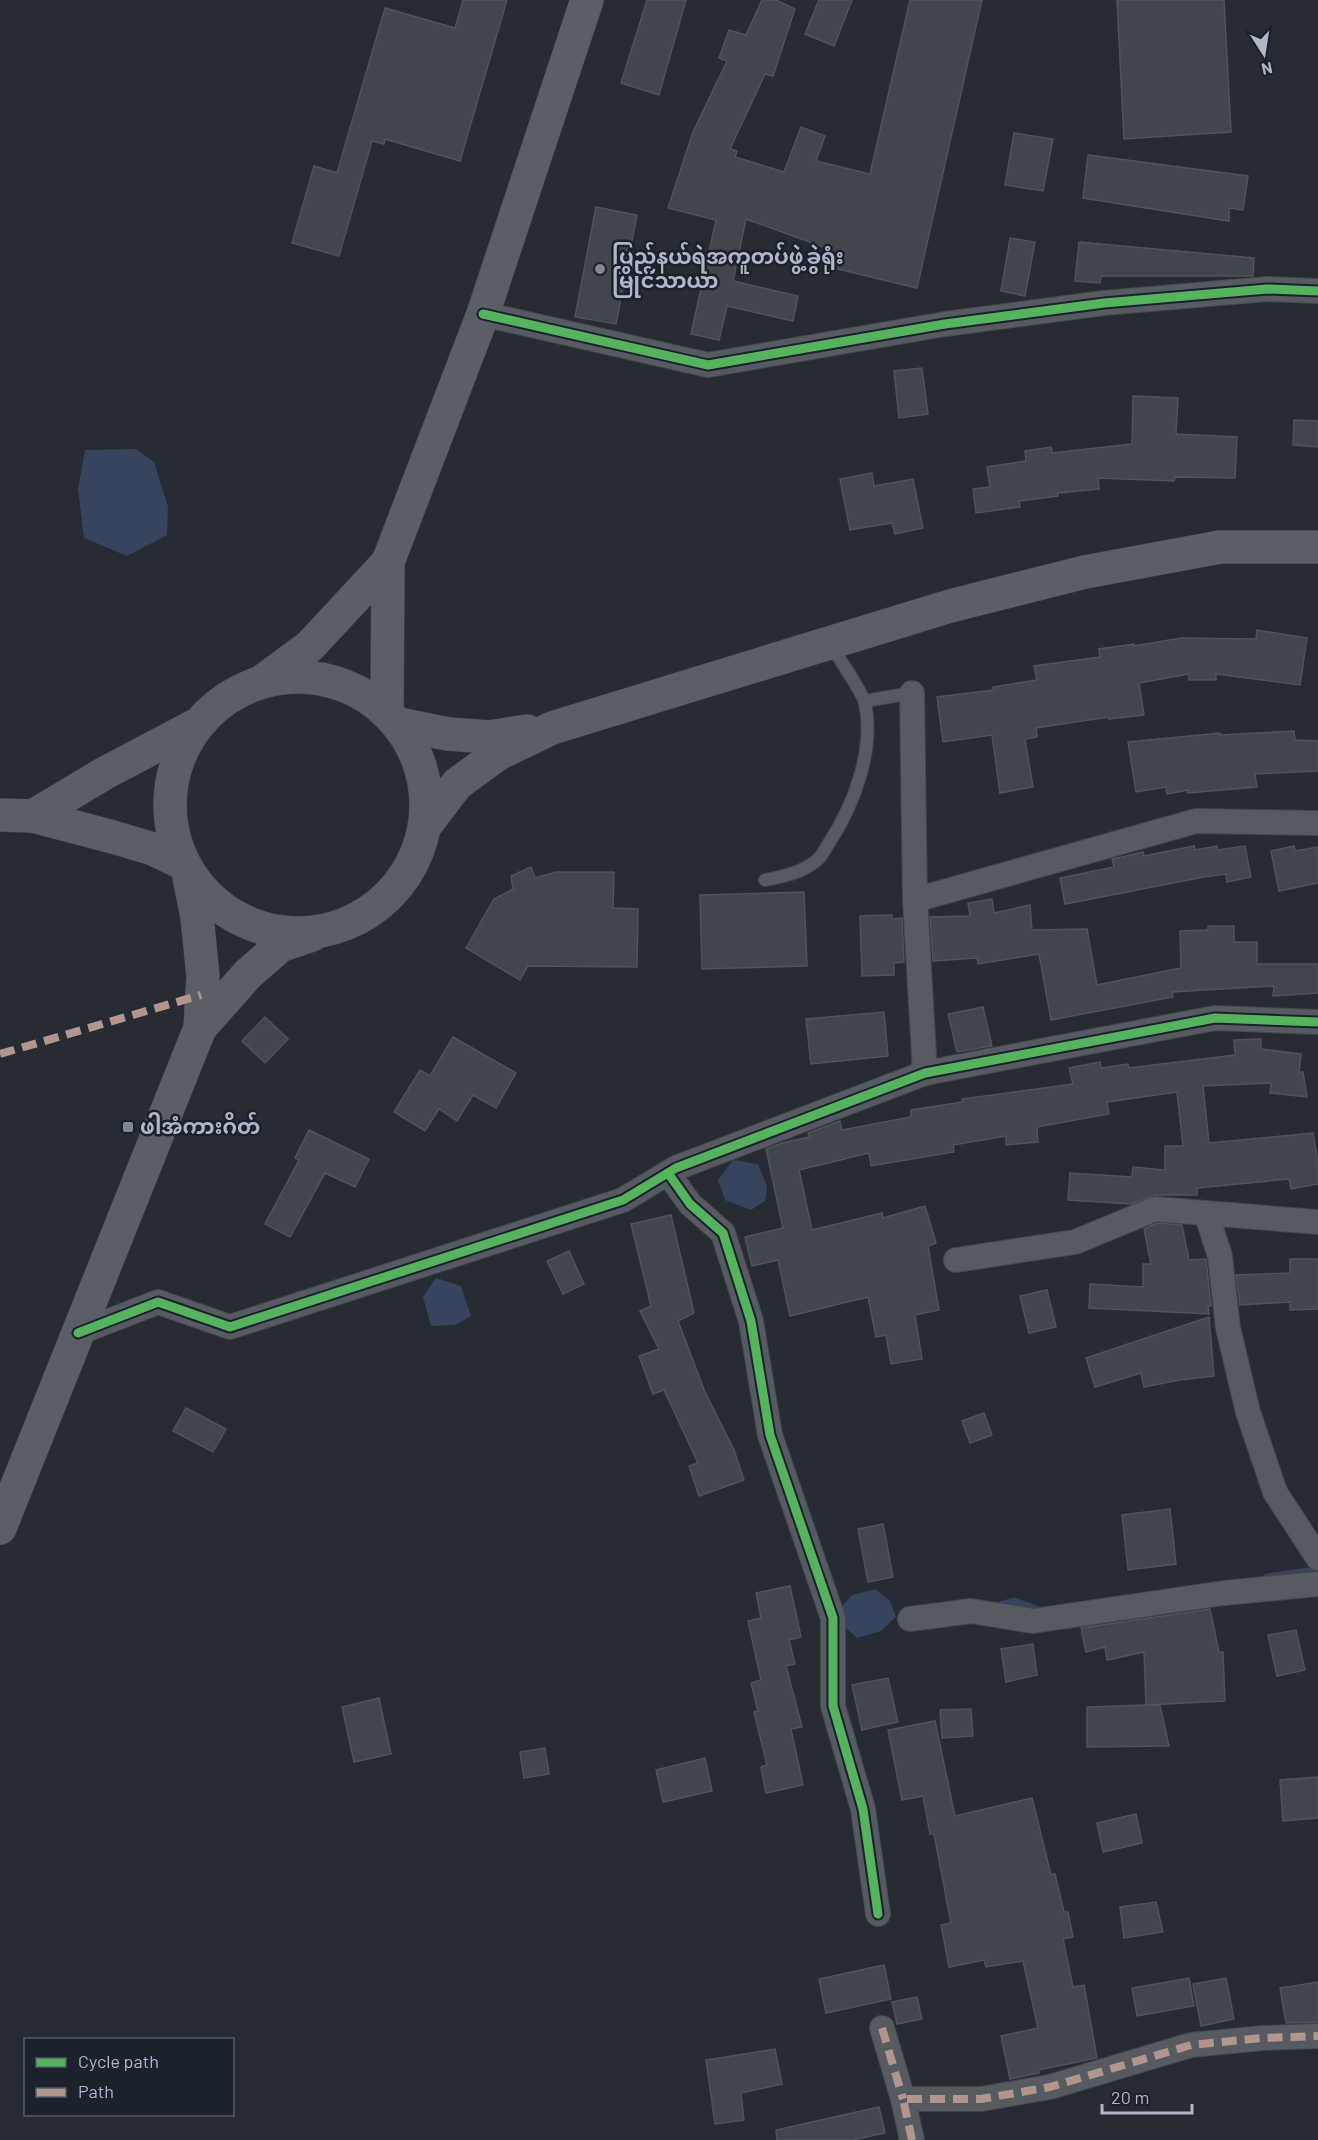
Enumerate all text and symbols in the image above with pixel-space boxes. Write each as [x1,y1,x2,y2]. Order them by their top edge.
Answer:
north arrow [1234,24,1294,84]
text: N [1260,59,1274,80]
place label: ပြည်နယ်ရဲအကူတပ်ဖွဲ့ခွဲရုံး မြိုင်သာယာ [612,241,844,298]
marker: ပြည်နယ်ရဲအကူတပ်ဖွဲ့ခွဲရုံး မြိုင်သာယာ [593,262,607,276]
place label: ဖါအံကားဂိတ် [140,1111,260,1138]
marker: ဖါအံကားဂိတ် [121,1120,135,1134]
legend [24,2038,234,2116]
text: Cycle path [78,2050,159,2072]
scale bar [1102,2077,1192,2115]
text: Path [78,2080,114,2102]
text: 20 m [1111,2086,1149,2108]

